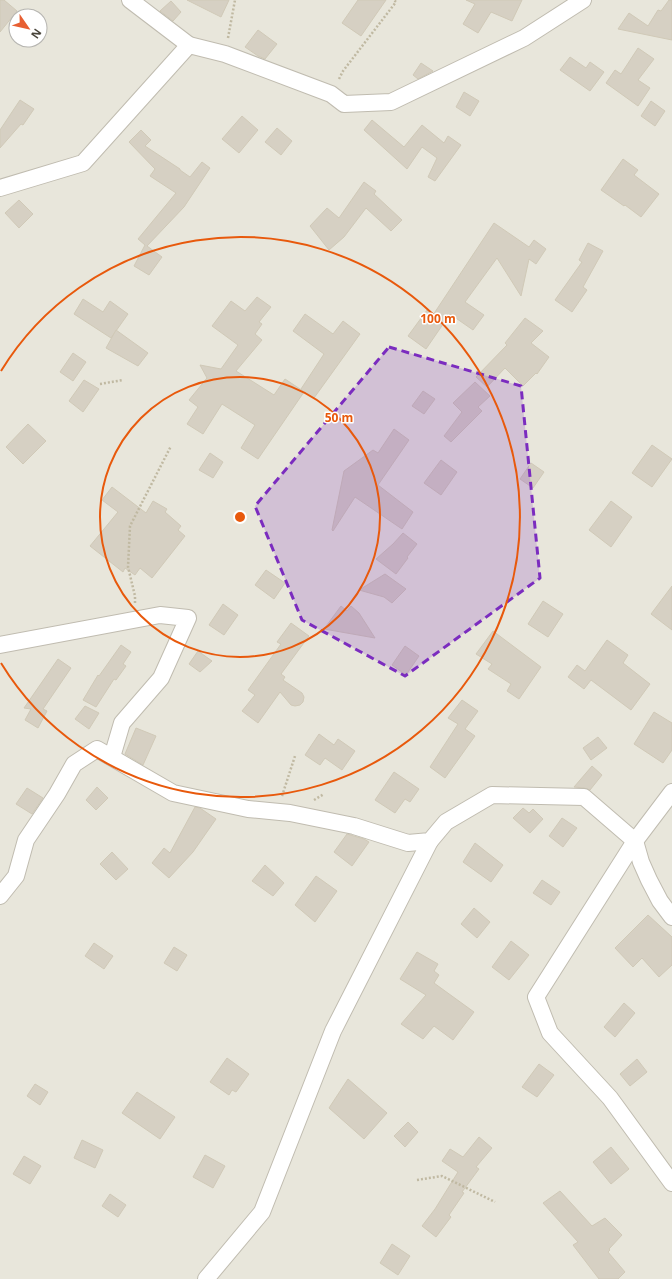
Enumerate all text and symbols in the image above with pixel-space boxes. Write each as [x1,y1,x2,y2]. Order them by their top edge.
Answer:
north arrow [8,8,48,48]
text: N [28,26,45,42]
text: 100 m [420,310,456,327]
text: 50 m [325,409,353,426]
centre of rings [233,510,247,524]

